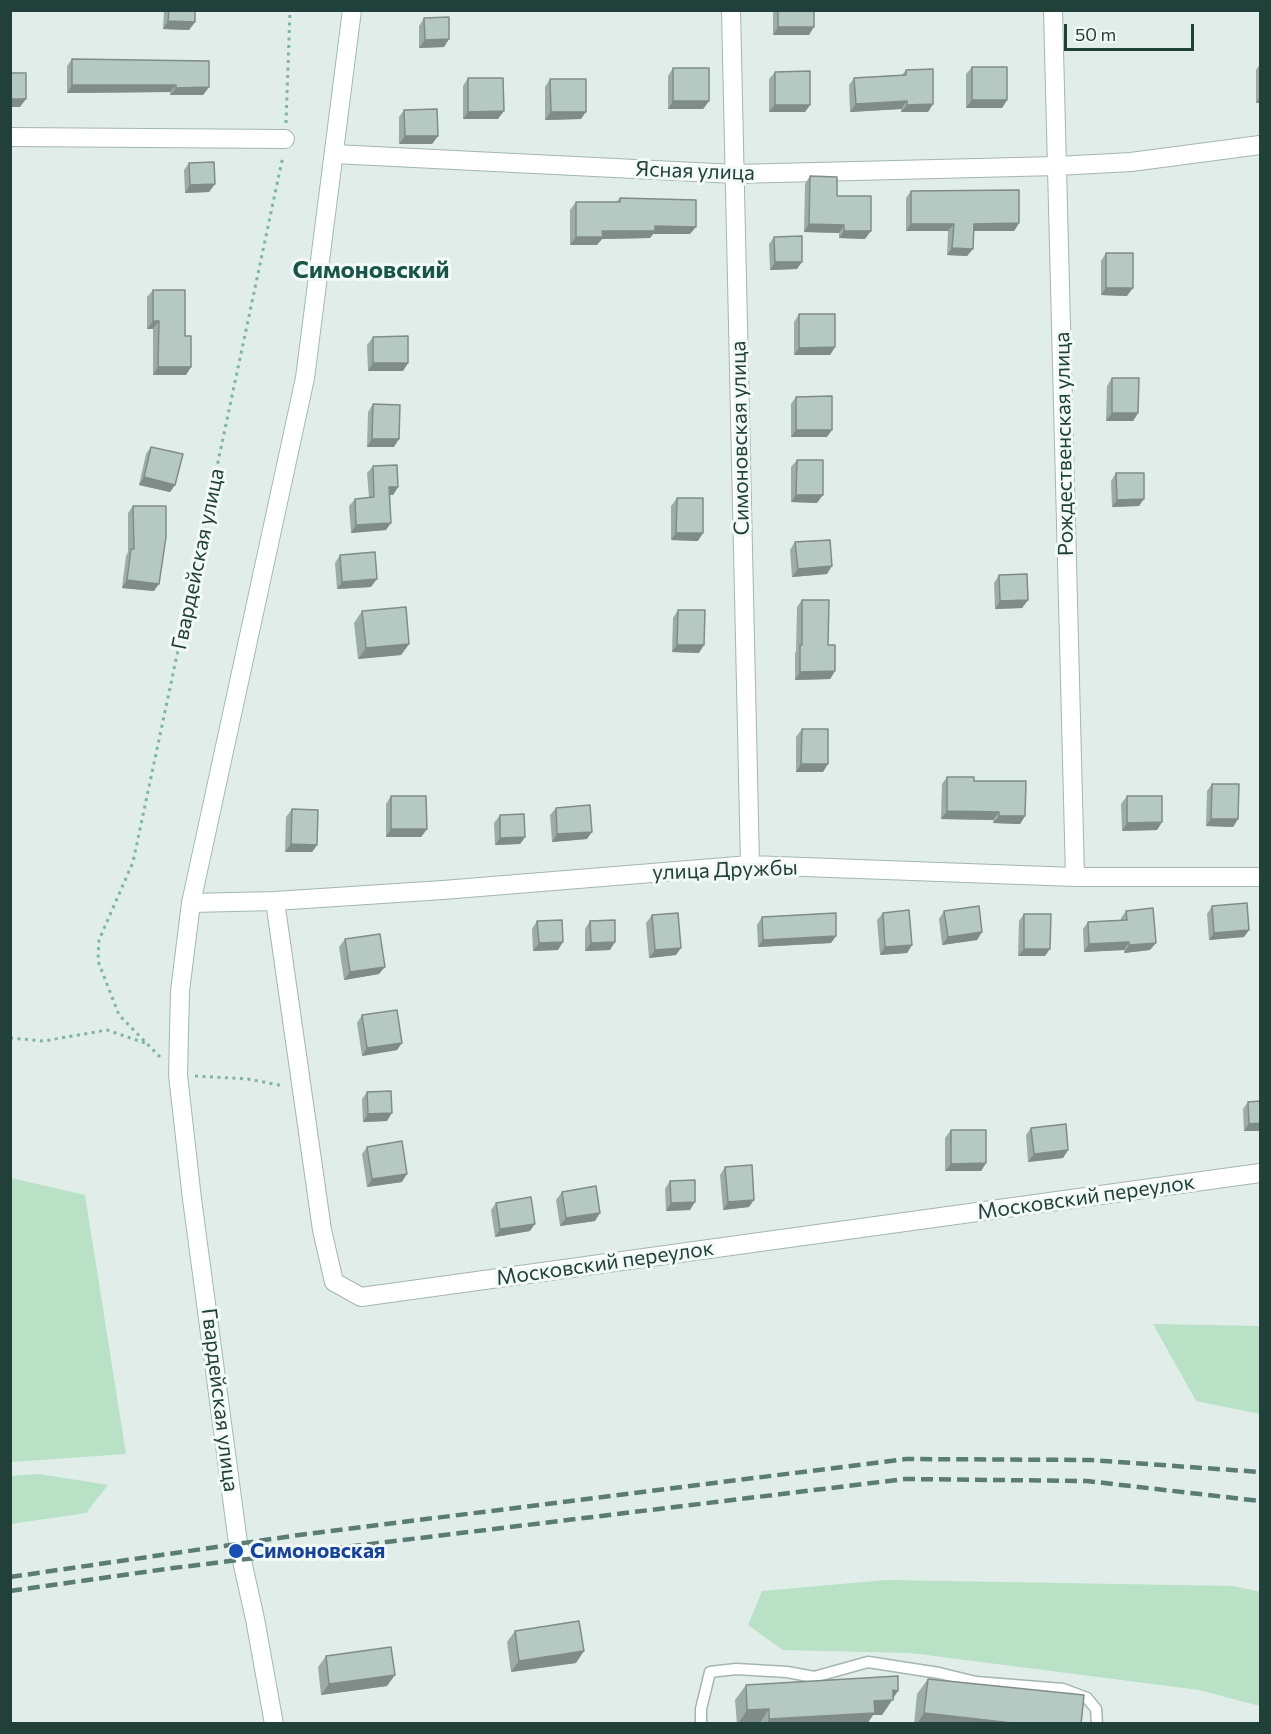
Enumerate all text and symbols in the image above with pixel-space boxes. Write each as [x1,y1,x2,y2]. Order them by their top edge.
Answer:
scale bar [1067,12,1198,50]
text: 50 m [1075,23,1116,45]
street label: Ясная улица [635,156,755,186]
district label: Симоновский [292,256,450,284]
street label: Рождественская улица [1049,332,1079,556]
street label: Симоновская улица [726,341,754,535]
street label: Гвардейская улица [166,466,230,652]
street label: улица Дружбы [652,855,798,885]
street label: Московский переулок [976,1169,1196,1225]
street label: Московский переулок [495,1235,715,1291]
street label: Гвардейская улица [196,1307,244,1493]
place label: Симоновская [250,1538,385,1564]
marker: Симоновская [227,1542,245,1560]

